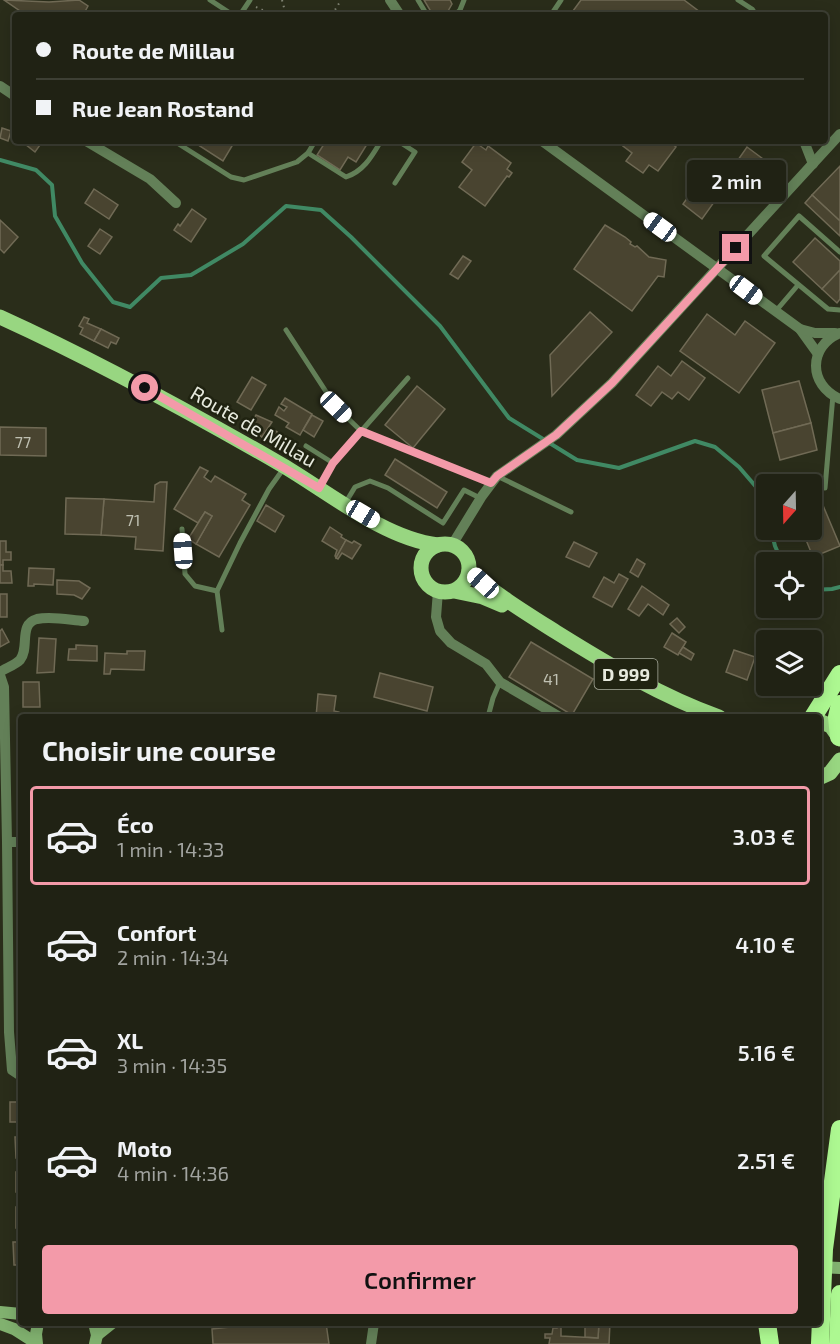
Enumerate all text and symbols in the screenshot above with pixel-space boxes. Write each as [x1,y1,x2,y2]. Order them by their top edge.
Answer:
text: Route de Millau [72,37,235,63]
text: Rue Jean Rostand [72,95,254,121]
callout: 2 min [686,161,786,203]
text: 2 min [711,169,762,193]
car [640,209,680,245]
route end [722,234,749,261]
car [726,272,766,308]
route start [131,374,158,401]
street label: Route de Millau [187,380,321,472]
car [317,388,355,426]
house number: 77 [15,432,31,451]
north arrow [756,474,822,540]
map controls [756,474,822,696]
car [343,497,383,531]
house number: 71 [126,510,140,529]
car [173,532,193,570]
button: locate [756,552,822,618]
car [464,564,502,602]
button: layers [756,630,822,696]
road number: D 999 [594,659,658,689]
house number: 41 [543,669,559,688]
text: Choisir une course [42,734,276,766]
icon: car [45,809,99,863]
text: Éco [117,811,154,837]
text: 3.03 € [733,823,795,849]
text: 1 min · 14:33 [117,837,224,861]
icon: car [45,917,99,971]
text: Confort [117,919,196,945]
text: 4.10 € [735,931,795,957]
text: 2 min · 14:34 [117,945,229,969]
icon: car [45,1025,99,1079]
text: XL [117,1027,143,1053]
text: 5.16 € [738,1039,795,1065]
text: 3 min · 14:35 [117,1053,227,1077]
icon: car [45,1133,99,1187]
text: Moto [117,1135,172,1161]
text: 2.51 € [737,1147,795,1173]
text: 4 min · 14:36 [117,1161,229,1185]
button: Confirmer [42,1245,798,1314]

